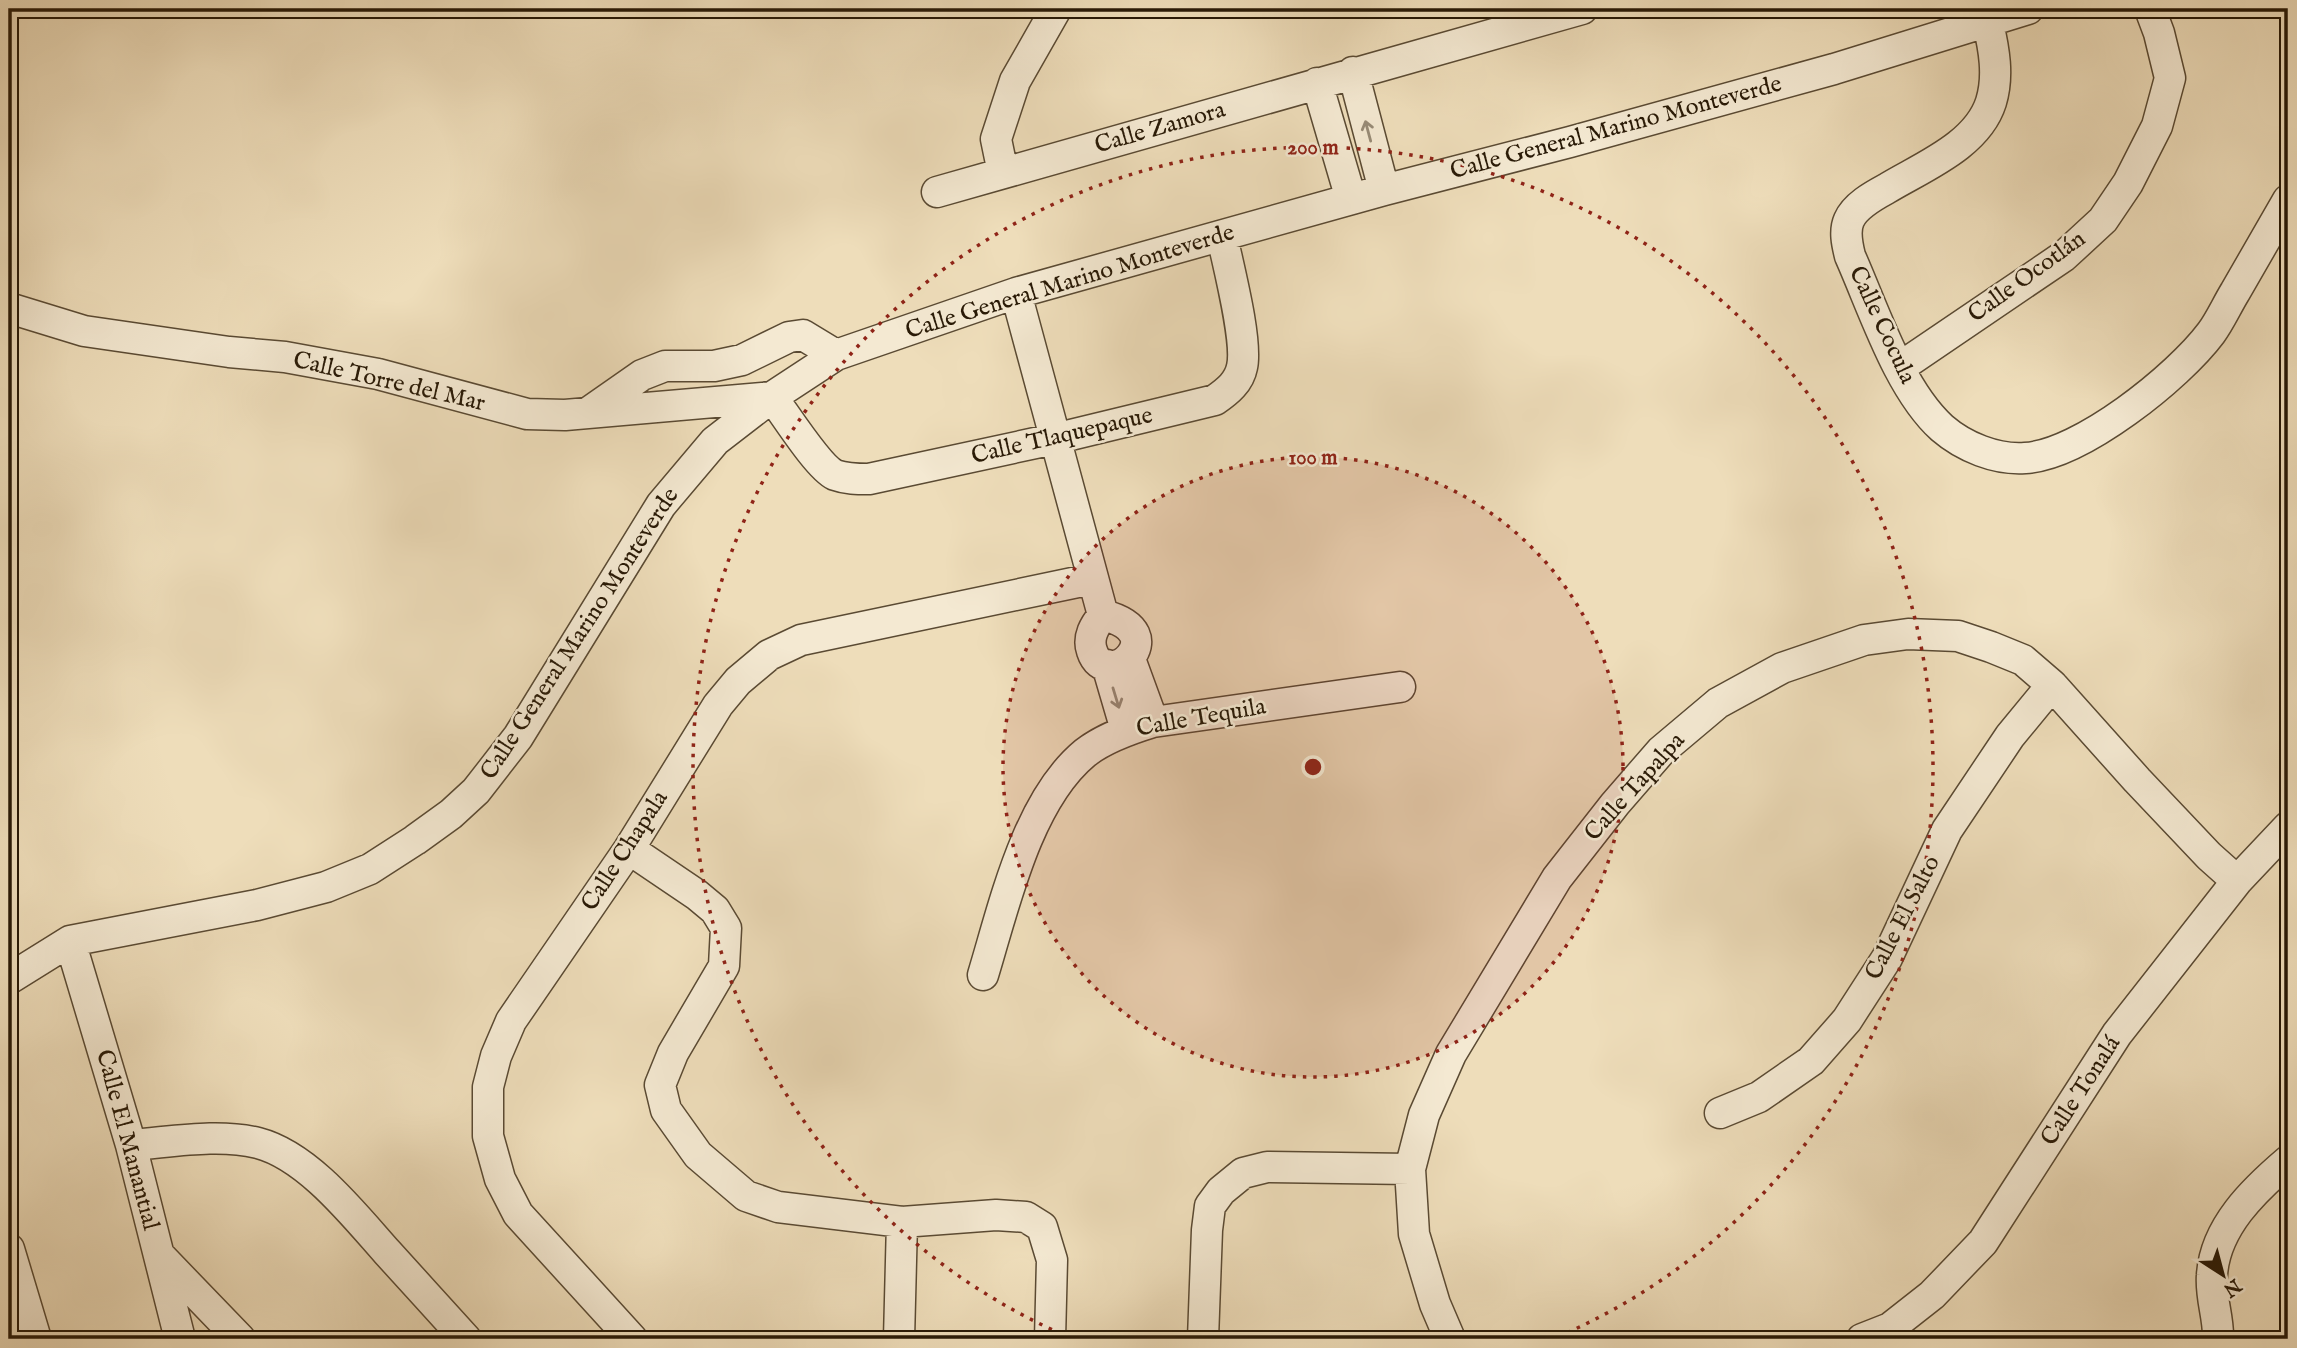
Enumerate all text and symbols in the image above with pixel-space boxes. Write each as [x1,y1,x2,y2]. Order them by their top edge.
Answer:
street label: Calle General Marino Monteverde [1447,69,1785,187]
street label: Calle Zamora [1091,94,1230,161]
one-way arrow [1361,120,1374,143]
text: 200 m [1287,135,1339,162]
street label: Calle General Marino Monteverde [902,217,1238,347]
street label: Calle Ocotlán [1962,224,2092,330]
street label: Calle Cocula [1841,261,1923,389]
street label: Calle Torre del Mar [290,345,488,419]
street label: Calle Tlaquepaque [968,400,1156,472]
text: 100 m [1288,445,1338,472]
street label: Calle General Marino Monteverde [474,482,686,786]
one-way arrow [1111,687,1124,709]
street label: Calle Tequila [1134,691,1269,745]
street label: Calle Tapalpa [1578,726,1693,848]
centre of rings [1301,755,1325,779]
street label: Calle Chapala [575,784,676,917]
street label: Calle El Salto [1858,850,1948,985]
street label: Calle Tonalá [2034,1030,2128,1152]
street label: Calle El Manantial [88,1046,166,1234]
north arrow [2188,1240,2258,1310]
text: N [2218,1272,2246,1302]

